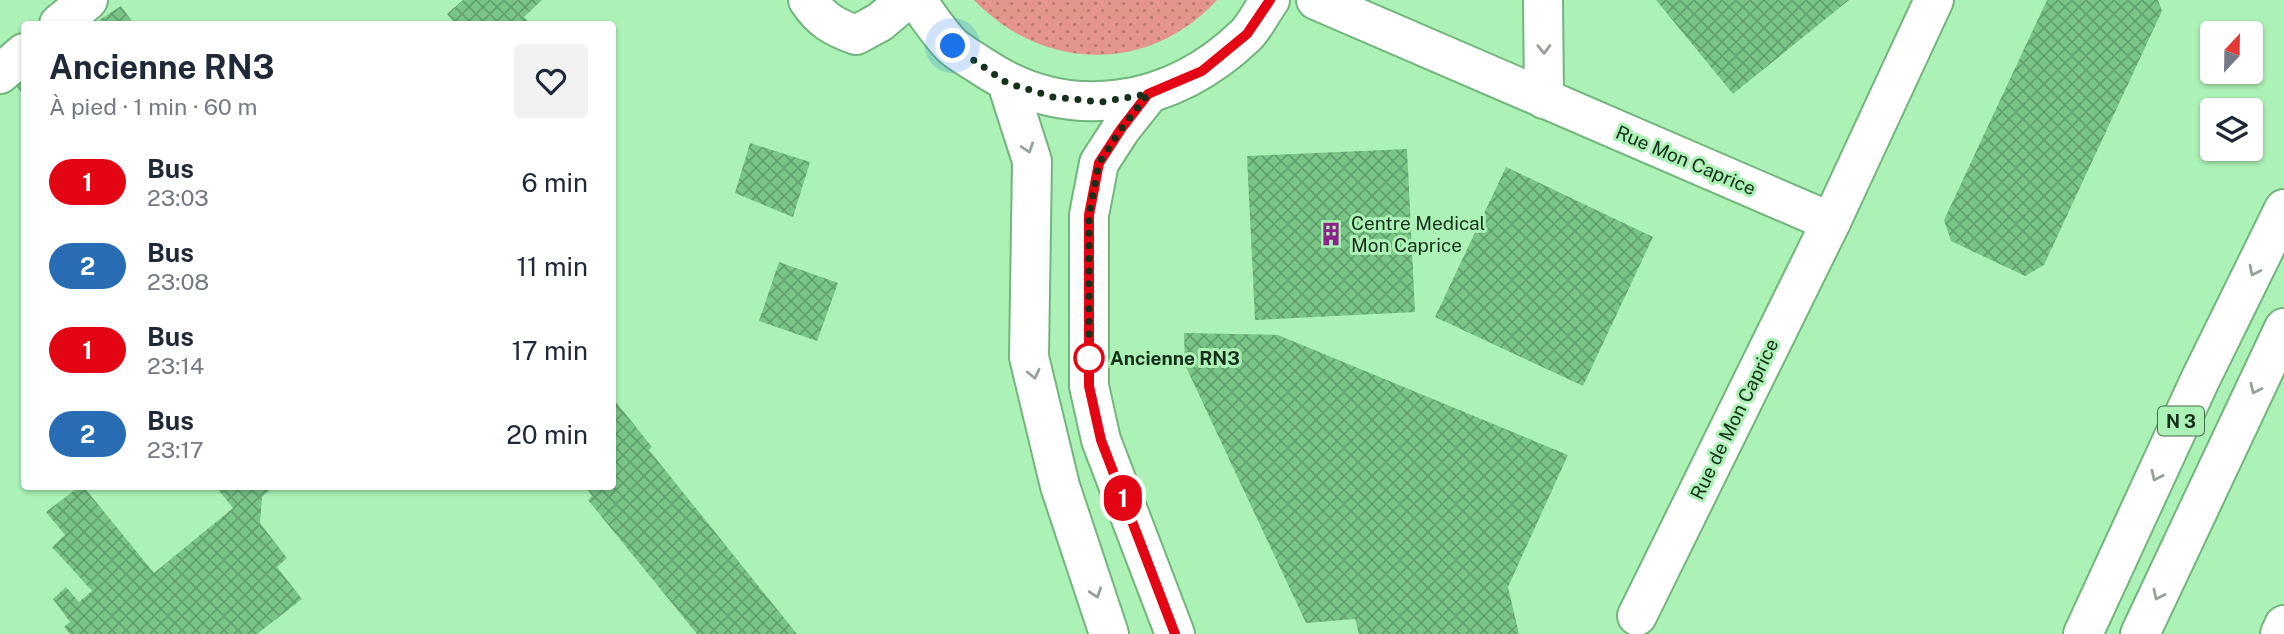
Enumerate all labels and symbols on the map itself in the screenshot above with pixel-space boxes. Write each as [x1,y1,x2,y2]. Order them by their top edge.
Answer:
north arrow [2200,21,2263,84]
your location [935,28,970,63]
one-way arrow [1536,44,1551,55]
street label: Rue Mon Caprice [1613,121,1759,199]
one-way arrow [1020,141,1034,154]
place label: Centre Medical Mon Caprice [1351,212,1485,256]
building icon: Centre Medical Mon Caprice [1317,220,1345,248]
one-way arrow [2248,264,2262,276]
street label: Rue de Mon Caprice [1685,335,1783,503]
marker: Ancienne RN3 [1074,343,1104,373]
place label: Ancienne RN3 [1110,347,1240,369]
one-way arrow [1026,368,1040,380]
one-way arrow [2249,382,2263,395]
road number: N 3 [2158,407,2204,436]
one-way arrow [2150,469,2164,481]
line badge: 1 [1100,475,1146,521]
one-way arrow [1088,586,1102,599]
one-way arrow [2152,588,2166,600]

